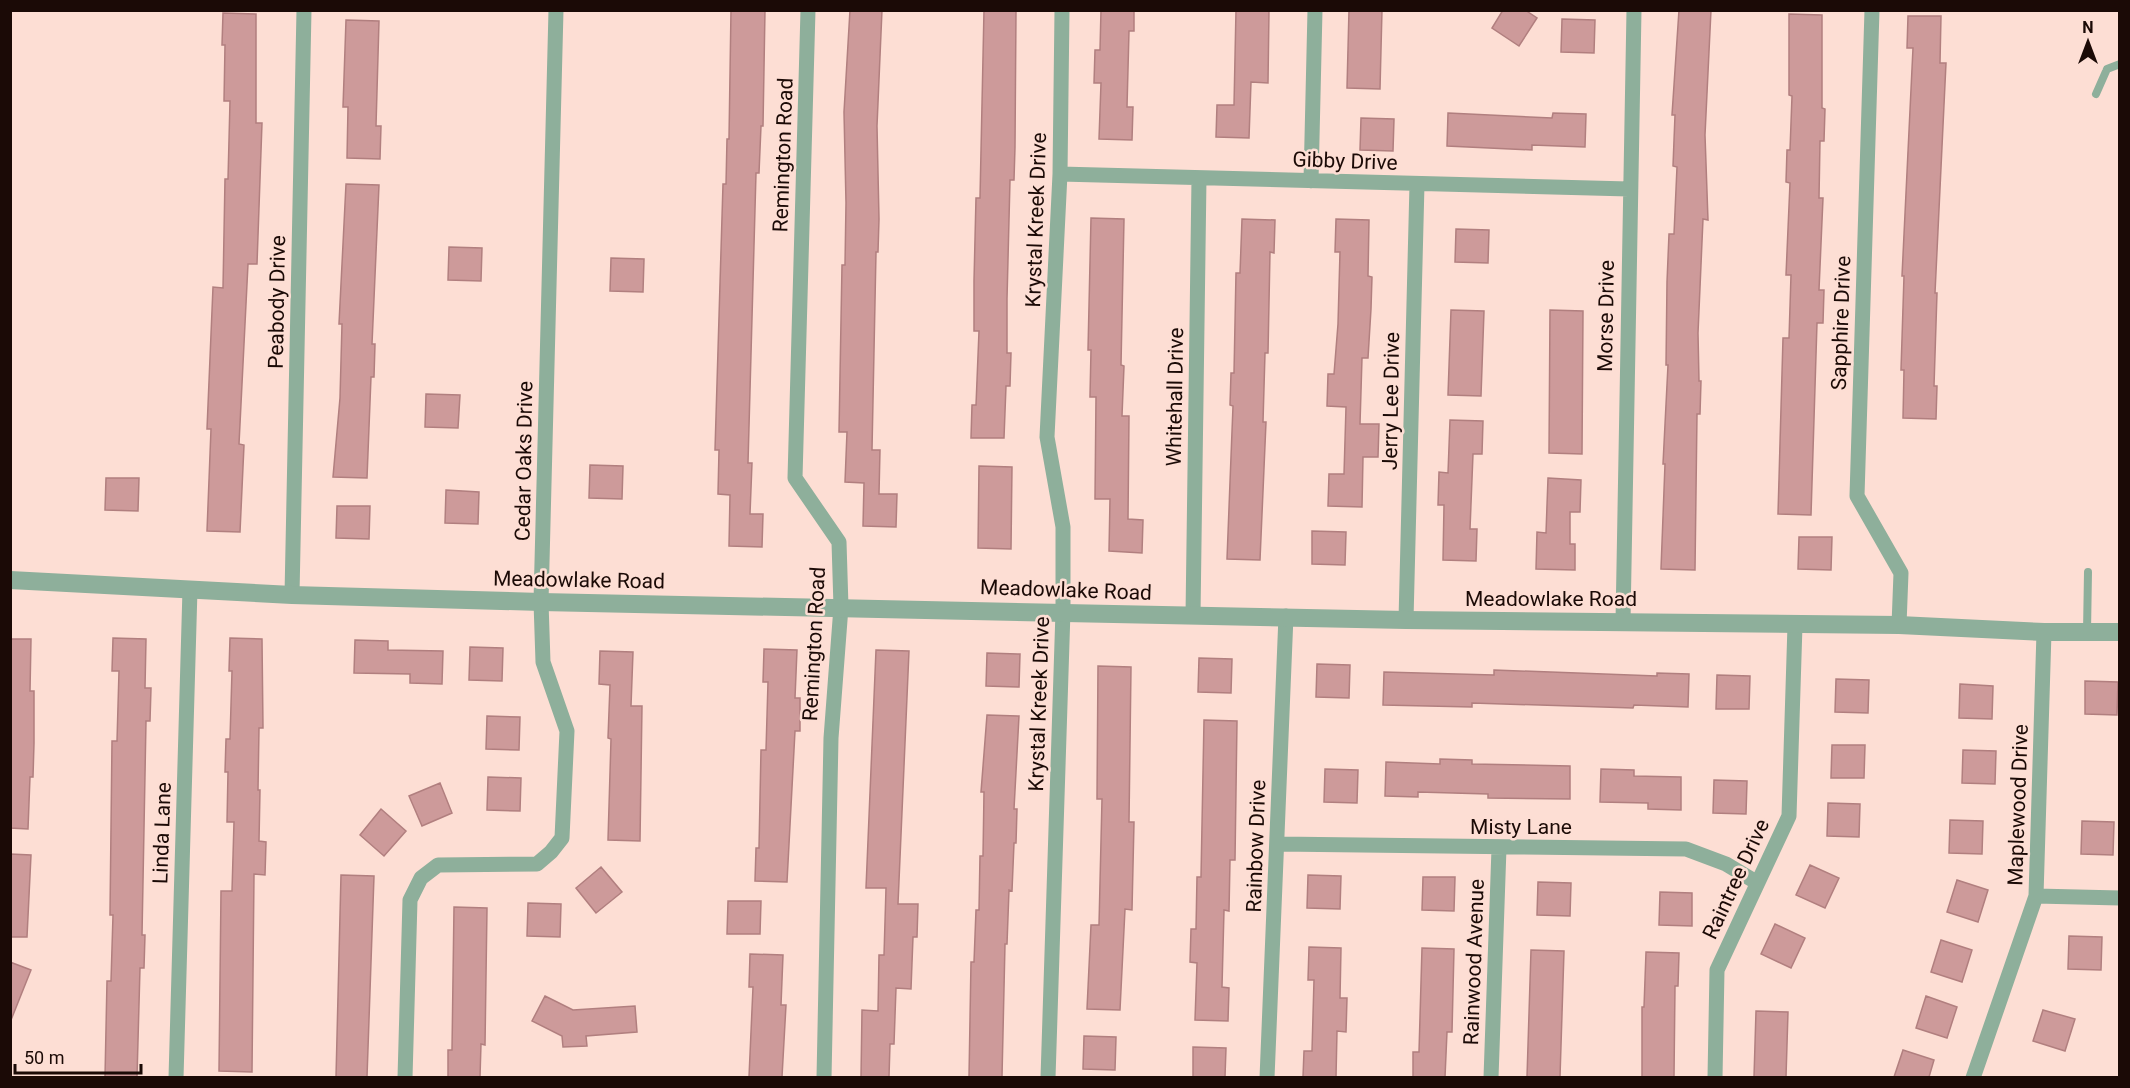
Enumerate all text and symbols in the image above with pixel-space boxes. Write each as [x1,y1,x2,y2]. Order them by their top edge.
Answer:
north arrow [2058,12,2118,72]
text: N [2082,18,2094,37]
street label: Remington Road [768,77,798,233]
street label: Krystal Kreek Drive [1021,132,1051,308]
street label: Gibby Drive [1292,147,1398,175]
street label: Peabody Drive [264,235,290,369]
street label: Sapphire Drive [1827,255,1855,391]
street label: Morse Drive [1593,260,1619,372]
street label: Whitehall Drive [1162,327,1188,467]
street label: Jerry Lee Drive [1378,332,1404,470]
street label: Cedar Oaks Drive [511,381,537,541]
street label: Remington Road [798,566,830,722]
street label: Meadowlake Road [493,567,665,593]
street label: Meadowlake Road [980,575,1152,605]
street label: Meadowlake Road [1465,587,1637,611]
street label: Krystal Kreek Drive [1024,616,1054,792]
street label: Maplewood Drive [2003,724,2033,886]
street label: Rainbow Drive [1242,779,1270,913]
street label: Linda Lane [148,782,176,884]
street label: Misty Lane [1470,815,1572,839]
street label: Raintree Drive [1698,815,1774,943]
street label: Rainwood Avenue [1459,878,1489,1046]
scale bar [15,1037,141,1075]
text: 50 m [24,1047,64,1068]

